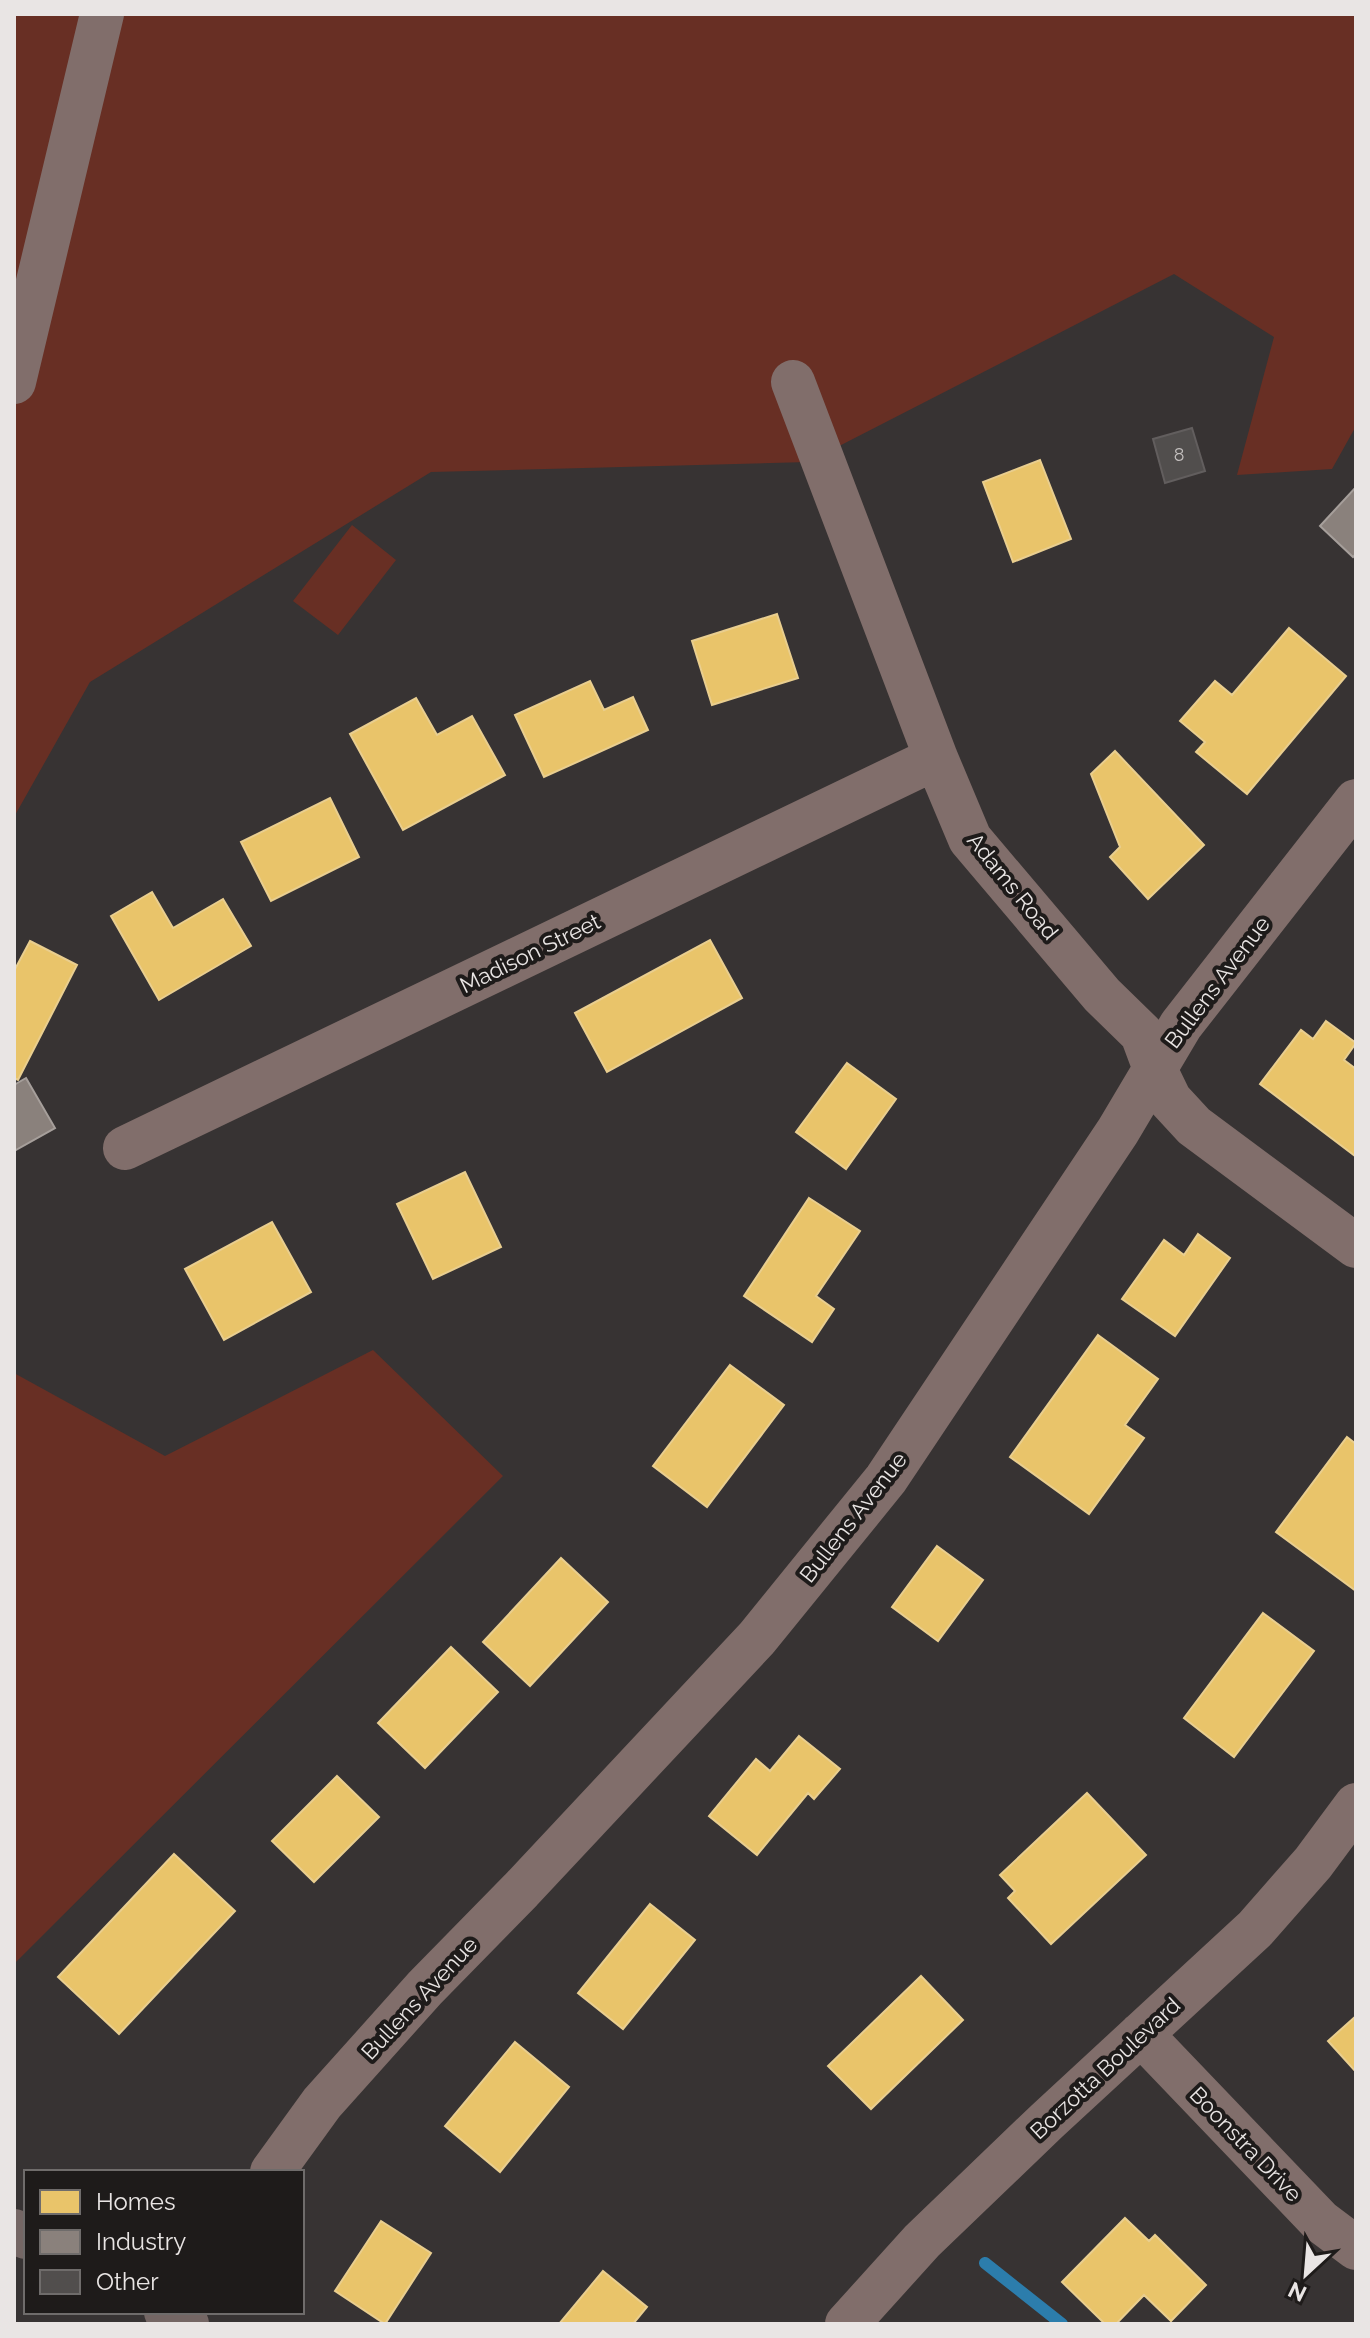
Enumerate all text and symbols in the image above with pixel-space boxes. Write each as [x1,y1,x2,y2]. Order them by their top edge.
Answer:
house number: 8 [1174,444,1184,465]
street label: Adams Road [962,828,1064,944]
street label: Madison Street [456,908,605,998]
street label: Bullens Avenue [1159,911,1275,1053]
street label: Bullens Avenue [794,1447,912,1587]
street label: Bullens Avenue [356,1931,483,2065]
street label: Borzotta Boulevard [1025,1992,1185,2144]
street label: Boonstra Drive [1185,2081,1307,2207]
legend [24,2170,304,2314]
text: Homes [96,2187,176,2216]
text: Industry [96,2227,186,2256]
north arrow [1266,2234,1346,2314]
text: Other [96,2267,159,2296]
text: N [1284,2277,1310,2307]

